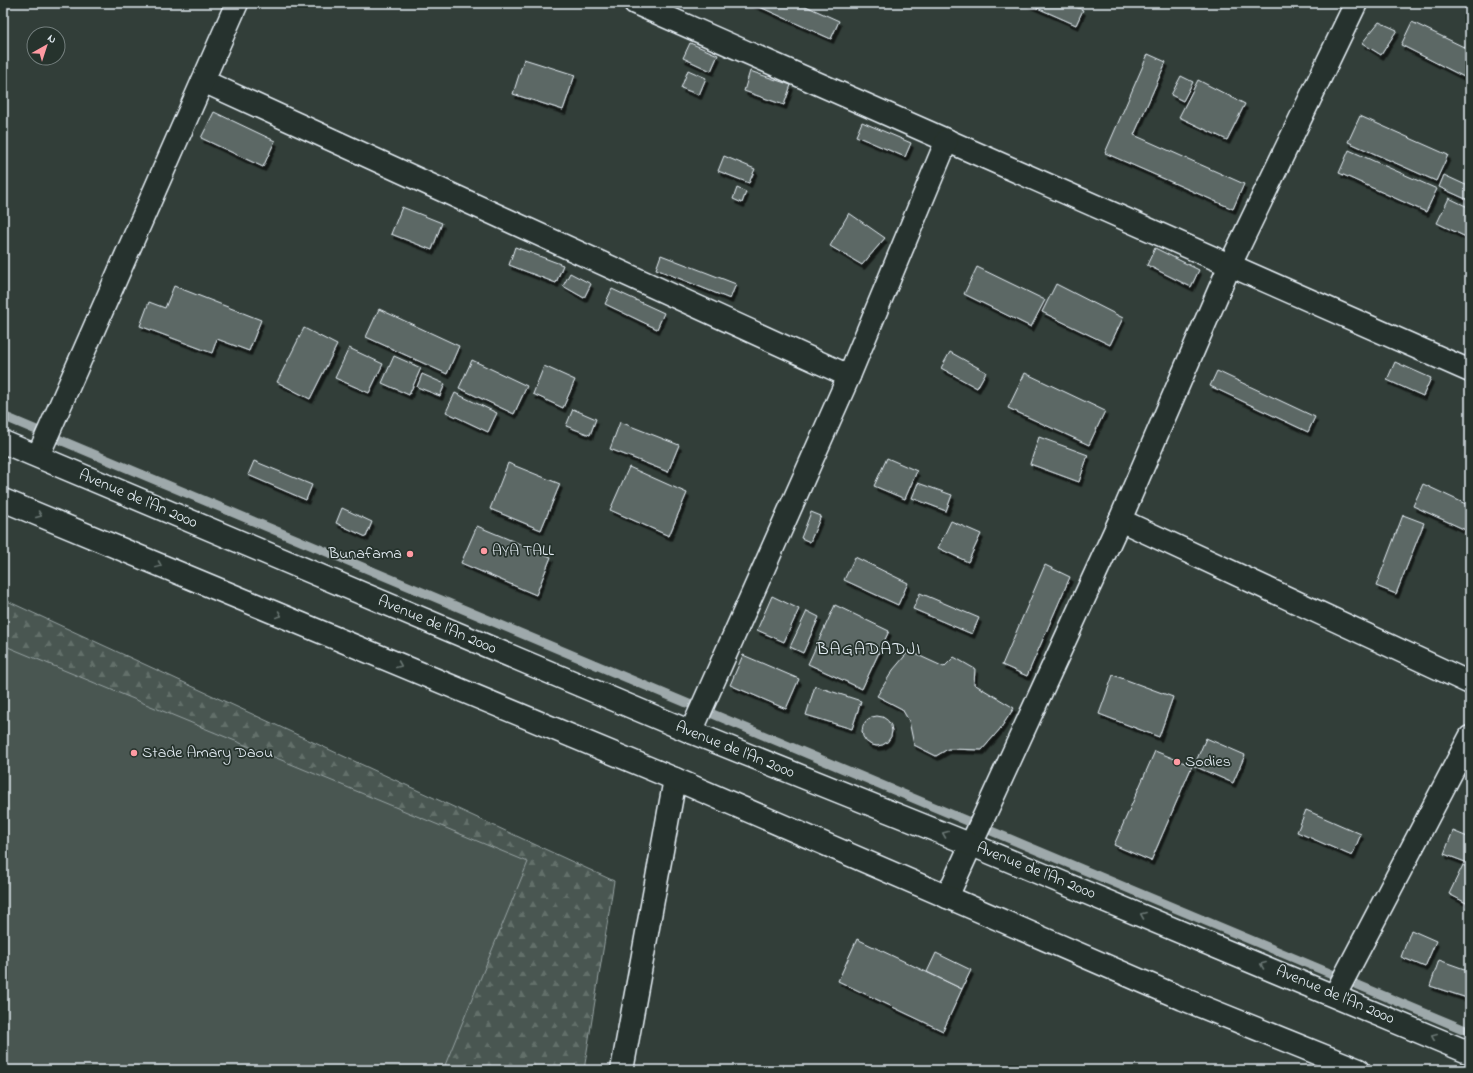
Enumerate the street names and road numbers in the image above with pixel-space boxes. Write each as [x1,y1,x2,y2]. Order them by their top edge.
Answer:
street label: Avenue de l'An 2000 [75,463,201,535]
street label: Avenue de l'An 2000 [374,589,500,661]
street label: Avenue de l'An 2000 [672,715,798,785]
street label: Avenue de l'An 2000 [973,836,1099,906]
street label: Avenue de l'An 2000 [1272,959,1398,1031]

